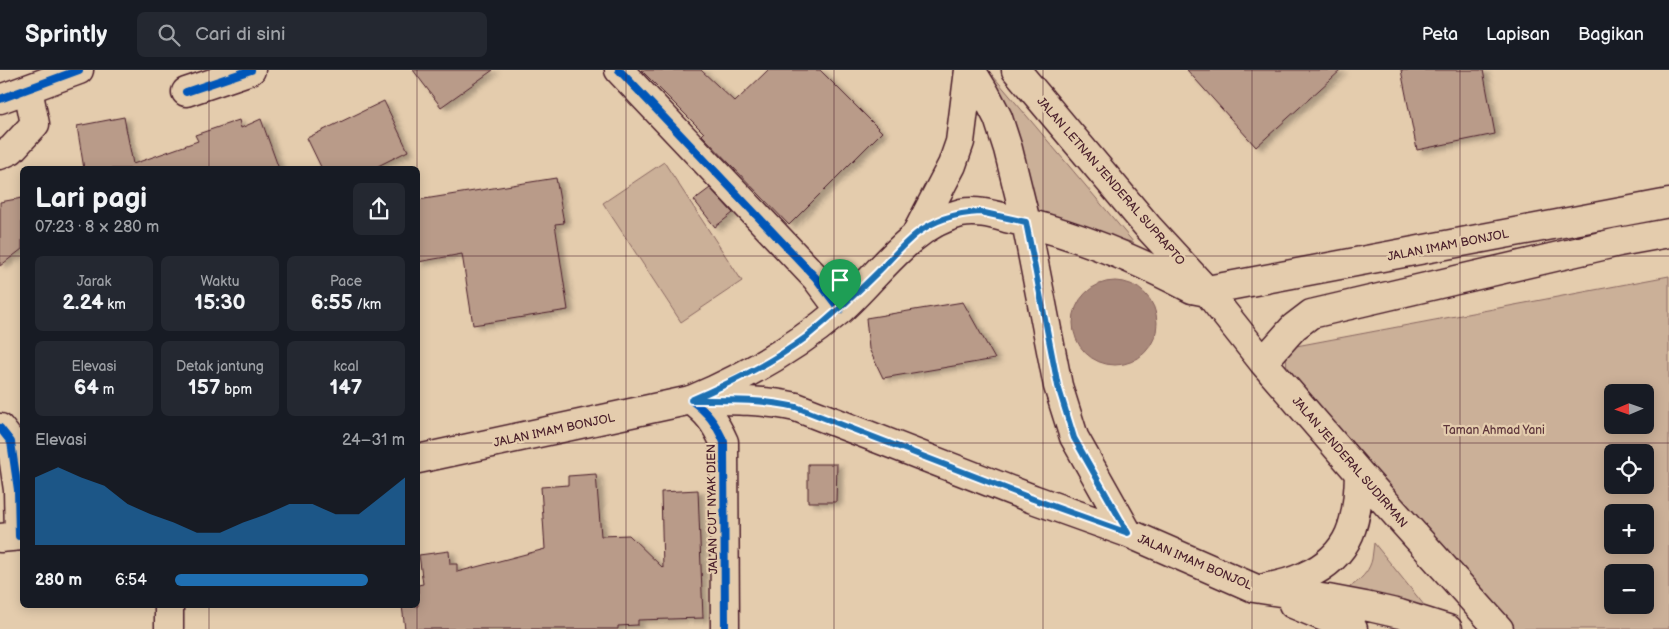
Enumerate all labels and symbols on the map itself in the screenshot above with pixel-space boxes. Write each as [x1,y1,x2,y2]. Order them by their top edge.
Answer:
street label: JALAN LETNAN JENDERAL SUPRAPTO [1033,94,1188,269]
street label: JALAN IMAM BONJOL [1386,226,1510,265]
pin [819,259,861,310]
north arrow [1604,384,1654,434]
street label: JALAN JENDERAL SUDIRMAN [1289,394,1411,531]
street label: JALAN IMAM BONJOL [492,410,616,451]
park label: Taman Ahmad Yani [1443,423,1545,438]
street label: JALAN CUT NYAK DIEN [704,444,721,574]
street label: JALAN IMAM BONJOL [1135,531,1255,593]

